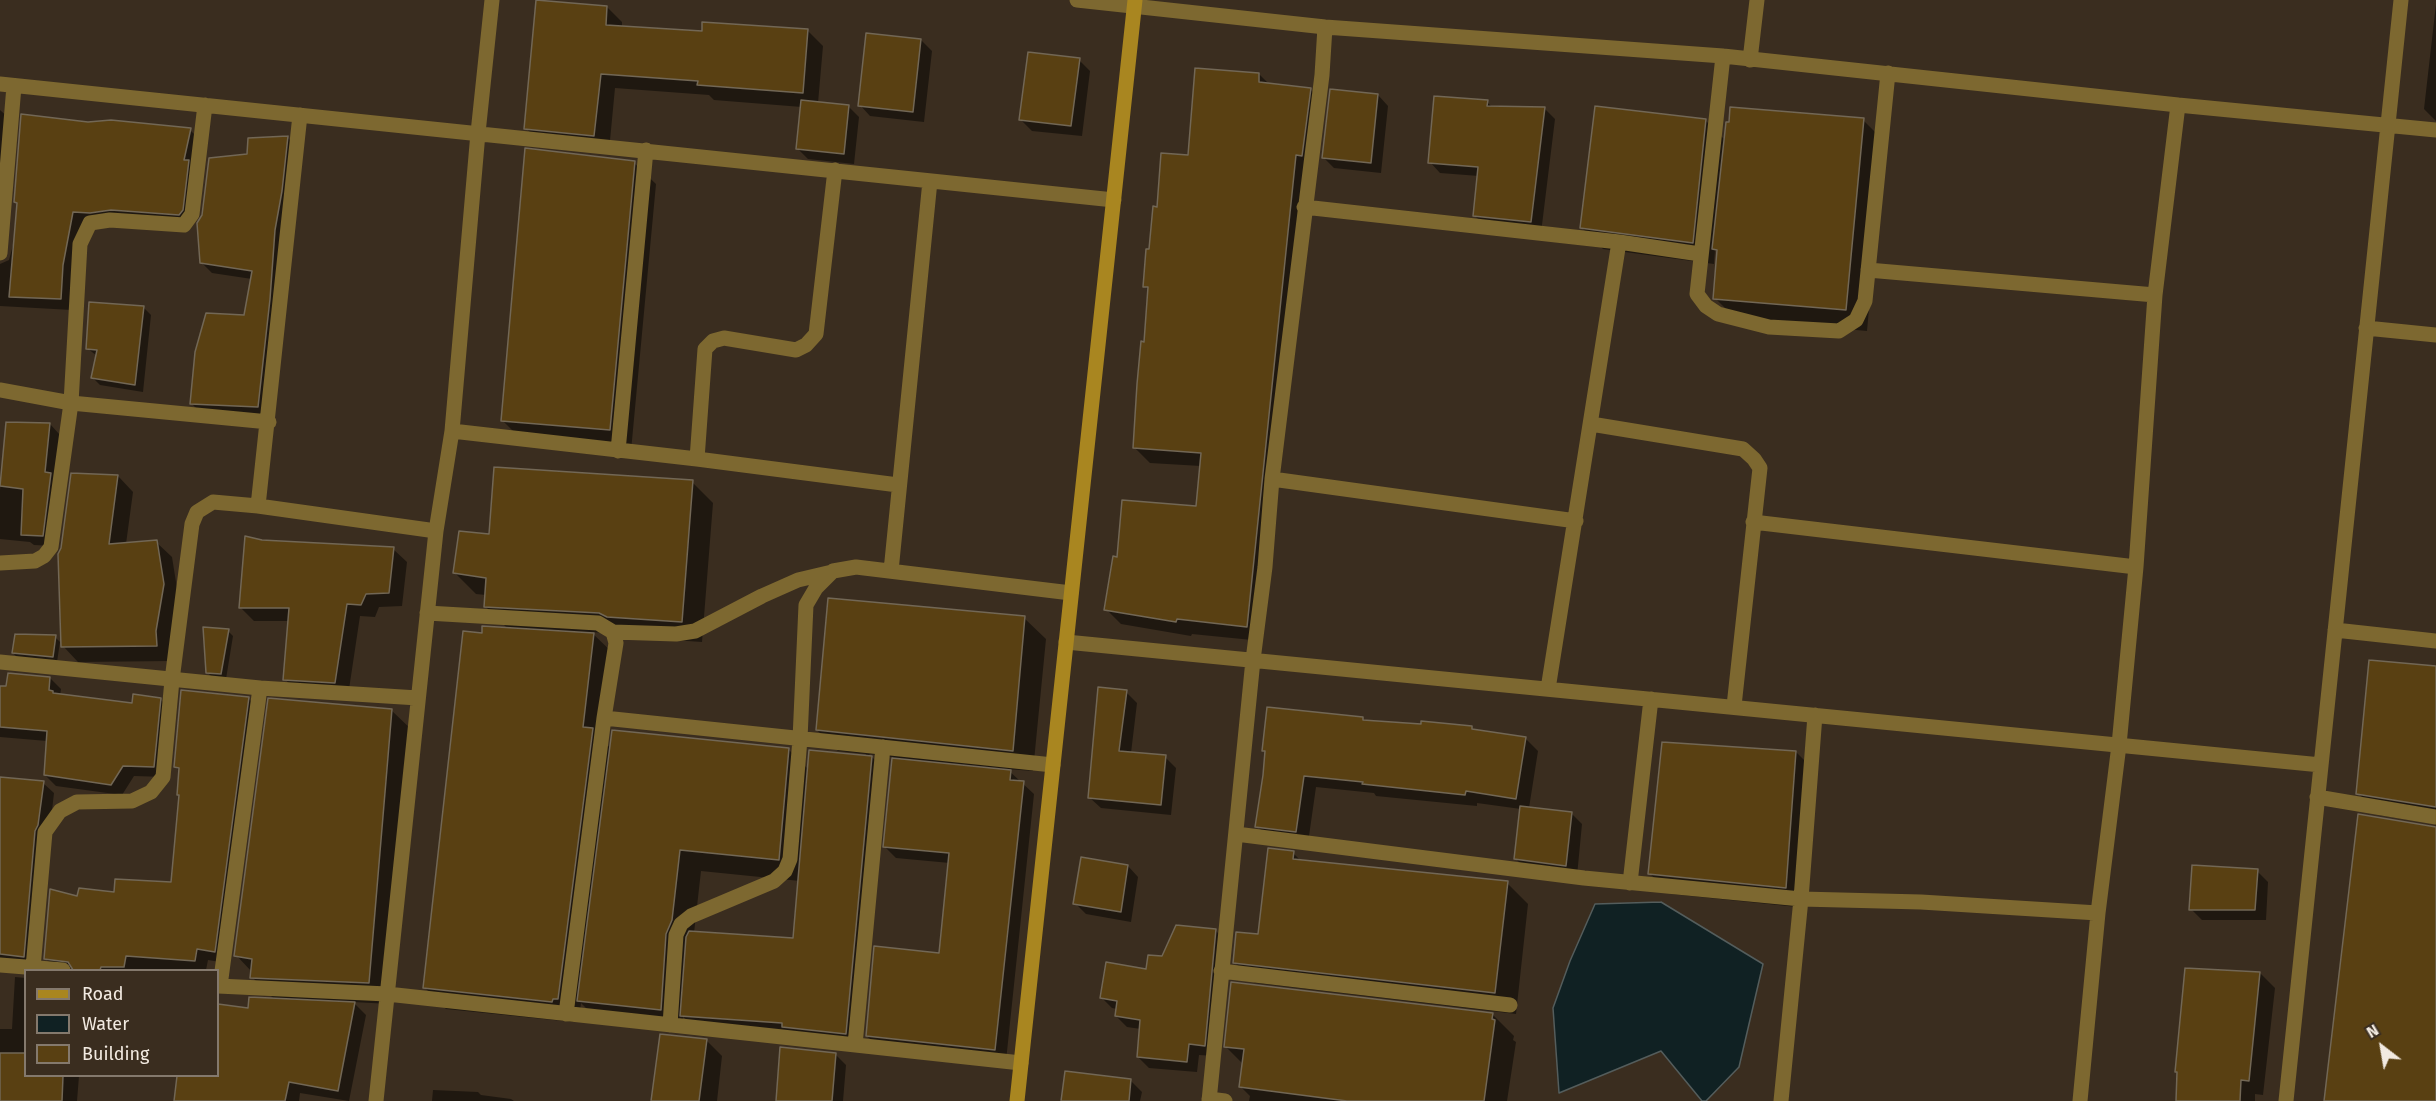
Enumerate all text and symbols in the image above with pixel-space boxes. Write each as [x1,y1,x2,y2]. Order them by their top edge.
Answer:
legend [24,969,219,1077]
text: Road [82,983,124,1005]
text: Water [82,1013,129,1035]
north arrow [2352,1017,2412,1077]
text: N [2363,1020,2382,1042]
text: Building [82,1043,149,1065]

